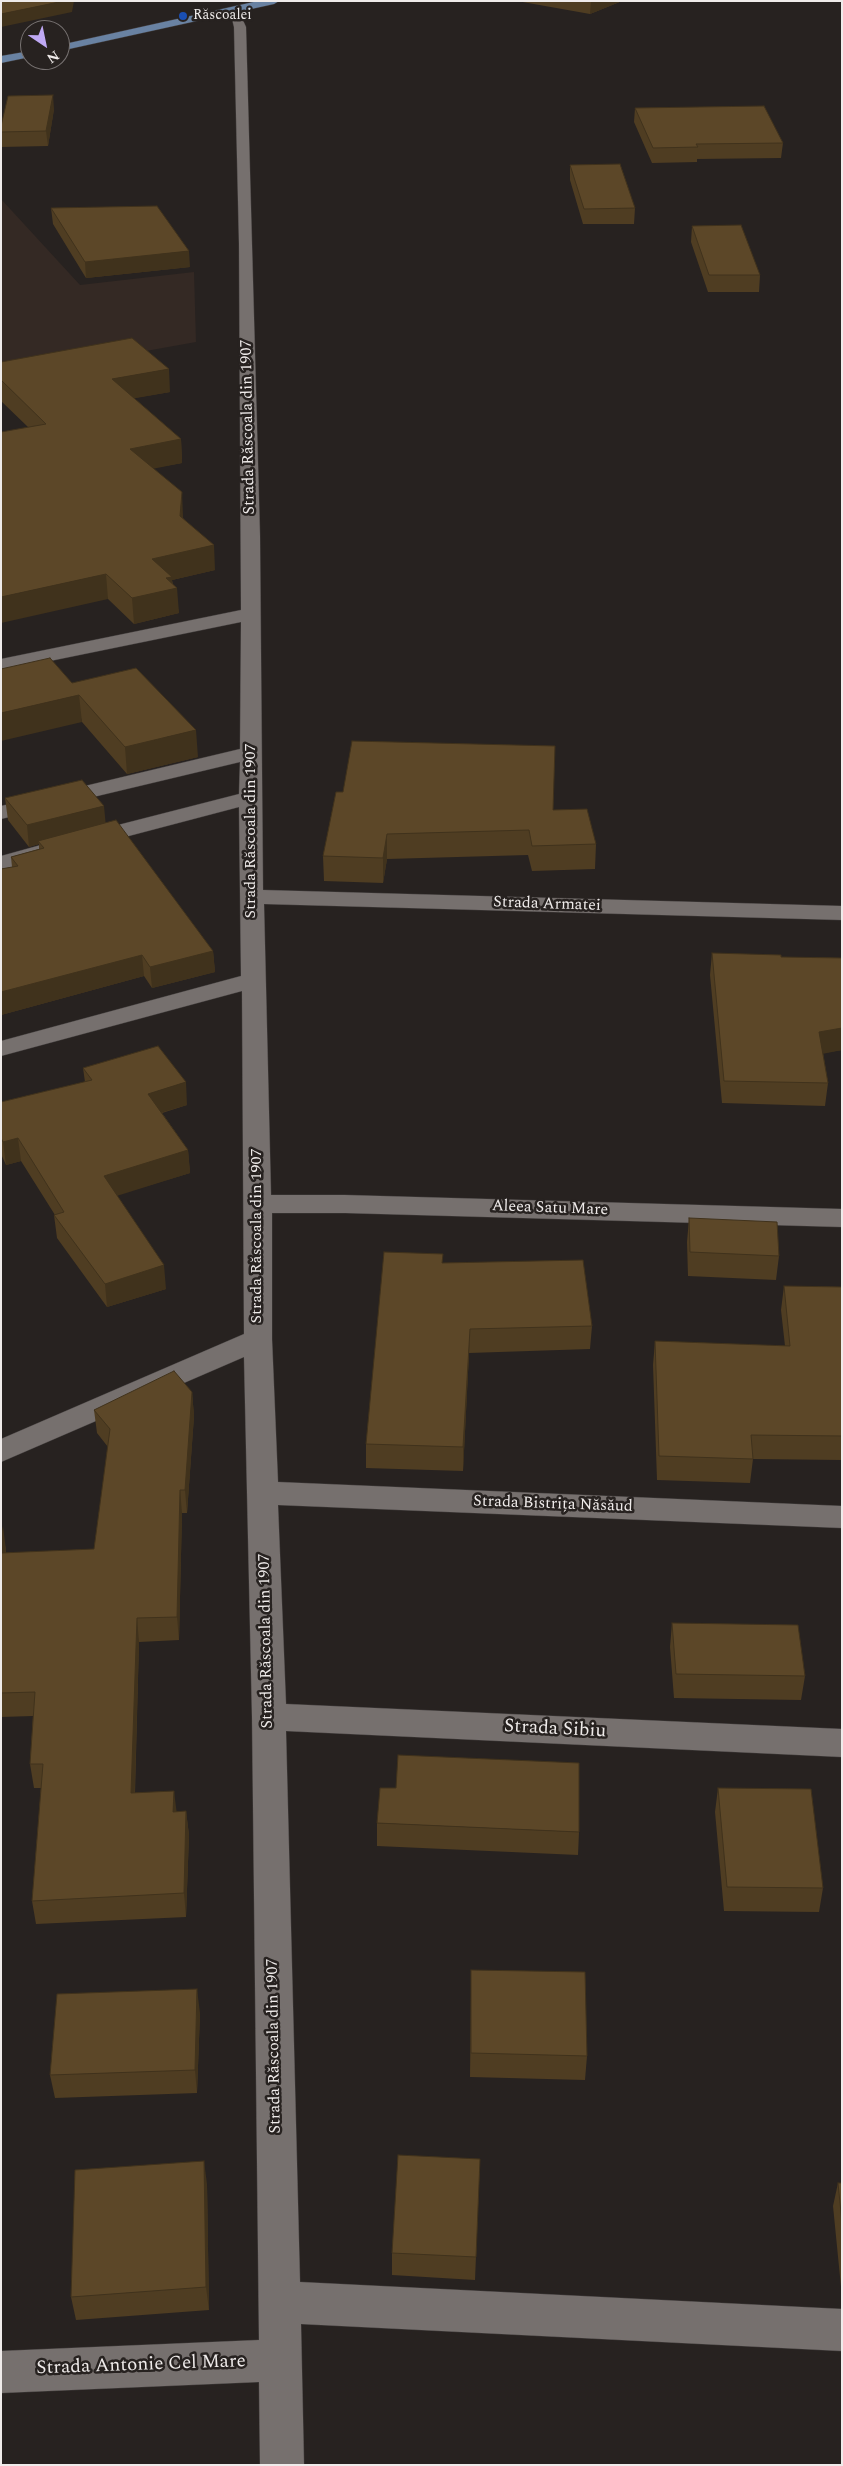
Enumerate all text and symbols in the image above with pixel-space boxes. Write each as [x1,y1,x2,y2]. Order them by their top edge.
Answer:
place label: Răscoalei [193,8,252,24]
marker: Răscoalei [177,10,189,22]
north arrow [20,20,70,70]
text: N [42,45,64,69]
street label: Strada Răscoala din 1907 [238,339,260,515]
street label: Strada Răscoala din 1907 [242,744,262,918]
street label: Strada Armatei [493,894,601,916]
street label: Strada Răscoala din 1907 [248,1149,268,1323]
street label: Aleea Satu Mare [491,1197,609,1221]
street label: Strada Bistrița Năsăud [473,1493,633,1517]
street label: Strada Răscoala din 1907 [256,1553,278,1729]
street label: Strada Sibiu [503,1716,607,1744]
street label: Strada Răscoala din 1907 [264,1958,286,2134]
street label: Strada Antonie Cel Mare [36,2351,246,2381]

